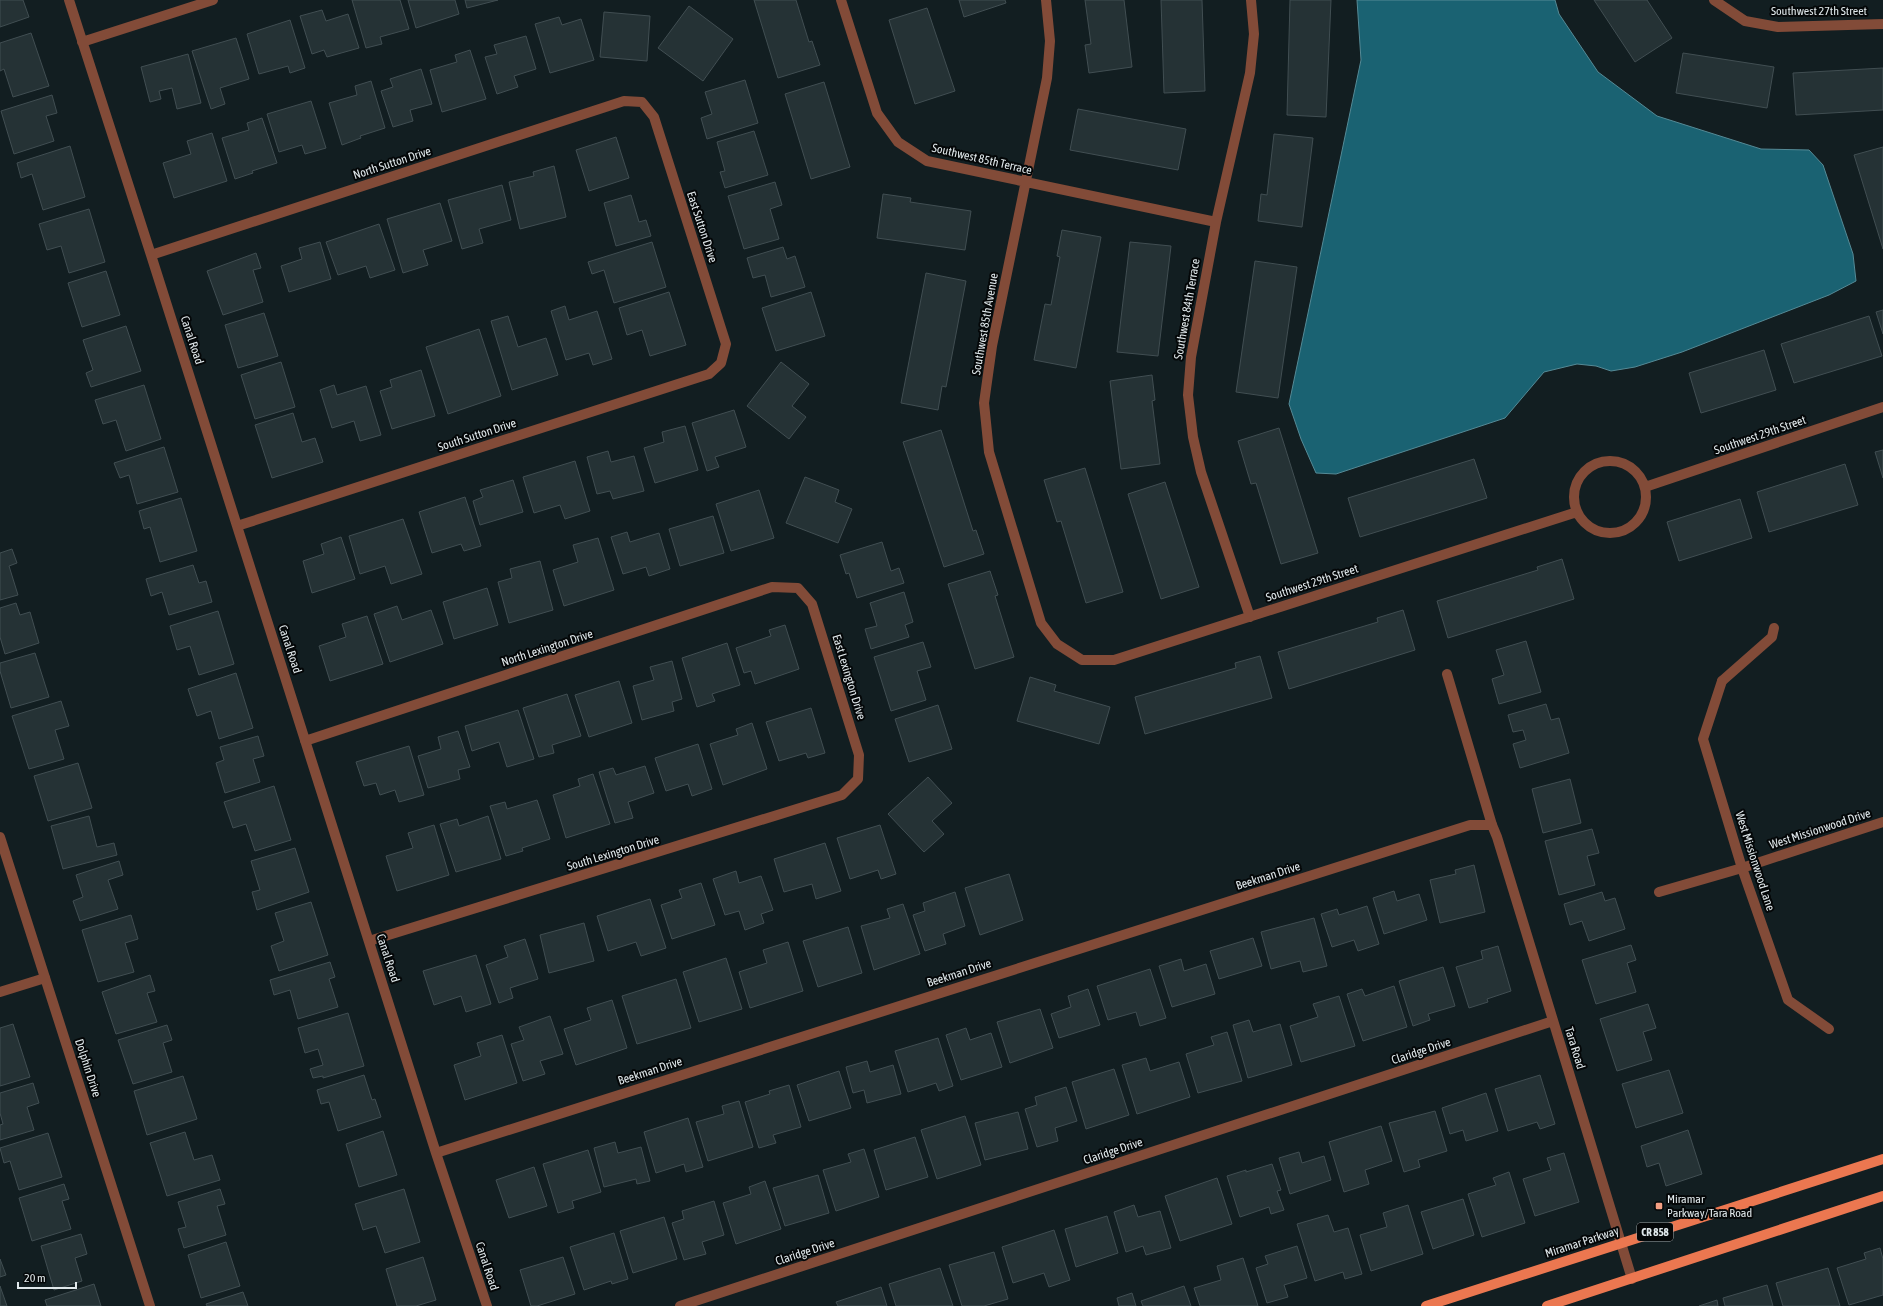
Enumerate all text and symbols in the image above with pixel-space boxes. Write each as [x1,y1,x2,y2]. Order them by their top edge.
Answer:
street label: Southwest 27th Street [1771,4,1868,18]
street label: Southwest 85th Terrace [931,141,1033,177]
street label: North Sutton Drive [351,144,433,182]
street label: East Sutton Drive [684,190,720,264]
street label: Southwest 84th Terrace [1171,258,1203,360]
street label: Southwest 85th Avenue [969,272,1001,376]
street label: Canal Road [178,314,206,366]
street label: Southwest 29th Street [1712,413,1808,457]
street label: South Sutton Drive [436,416,518,454]
street label: Southwest 29th Street [1264,561,1360,605]
street label: Canal Road [276,623,304,675]
street label: North Lexington Drive [499,627,595,669]
street label: East Lexington Drive [829,633,869,721]
street label: West Missionwood Drive [1768,806,1872,852]
street label: West Missionwood Lane [1732,809,1778,913]
street label: South Lexington Drive [565,832,661,874]
street label: Beekman Drive [1234,859,1302,893]
street label: Canal Road [374,932,402,984]
street label: Beekman Drive [925,956,993,990]
street label: Tara Road [1562,1025,1588,1071]
street label: Claridge Drive [1390,1035,1452,1067]
street label: Dolphin Drive [72,1037,104,1099]
street label: Beekman Drive [616,1054,684,1088]
street label: Claridge Drive [1082,1135,1144,1167]
place label: Miramar Parkway/Tara Road [1667,1192,1752,1220]
marker: Miramar Parkway/Tara Road [1654,1201,1664,1211]
street label: Miramar Parkway [1543,1223,1621,1261]
road number: CR 858 [1637,1223,1673,1241]
street label: Claridge Drive [774,1236,836,1268]
street label: Canal Road [473,1240,501,1292]
scale bar [18,1264,76,1290]
text: 20 m [24,1271,46,1285]

